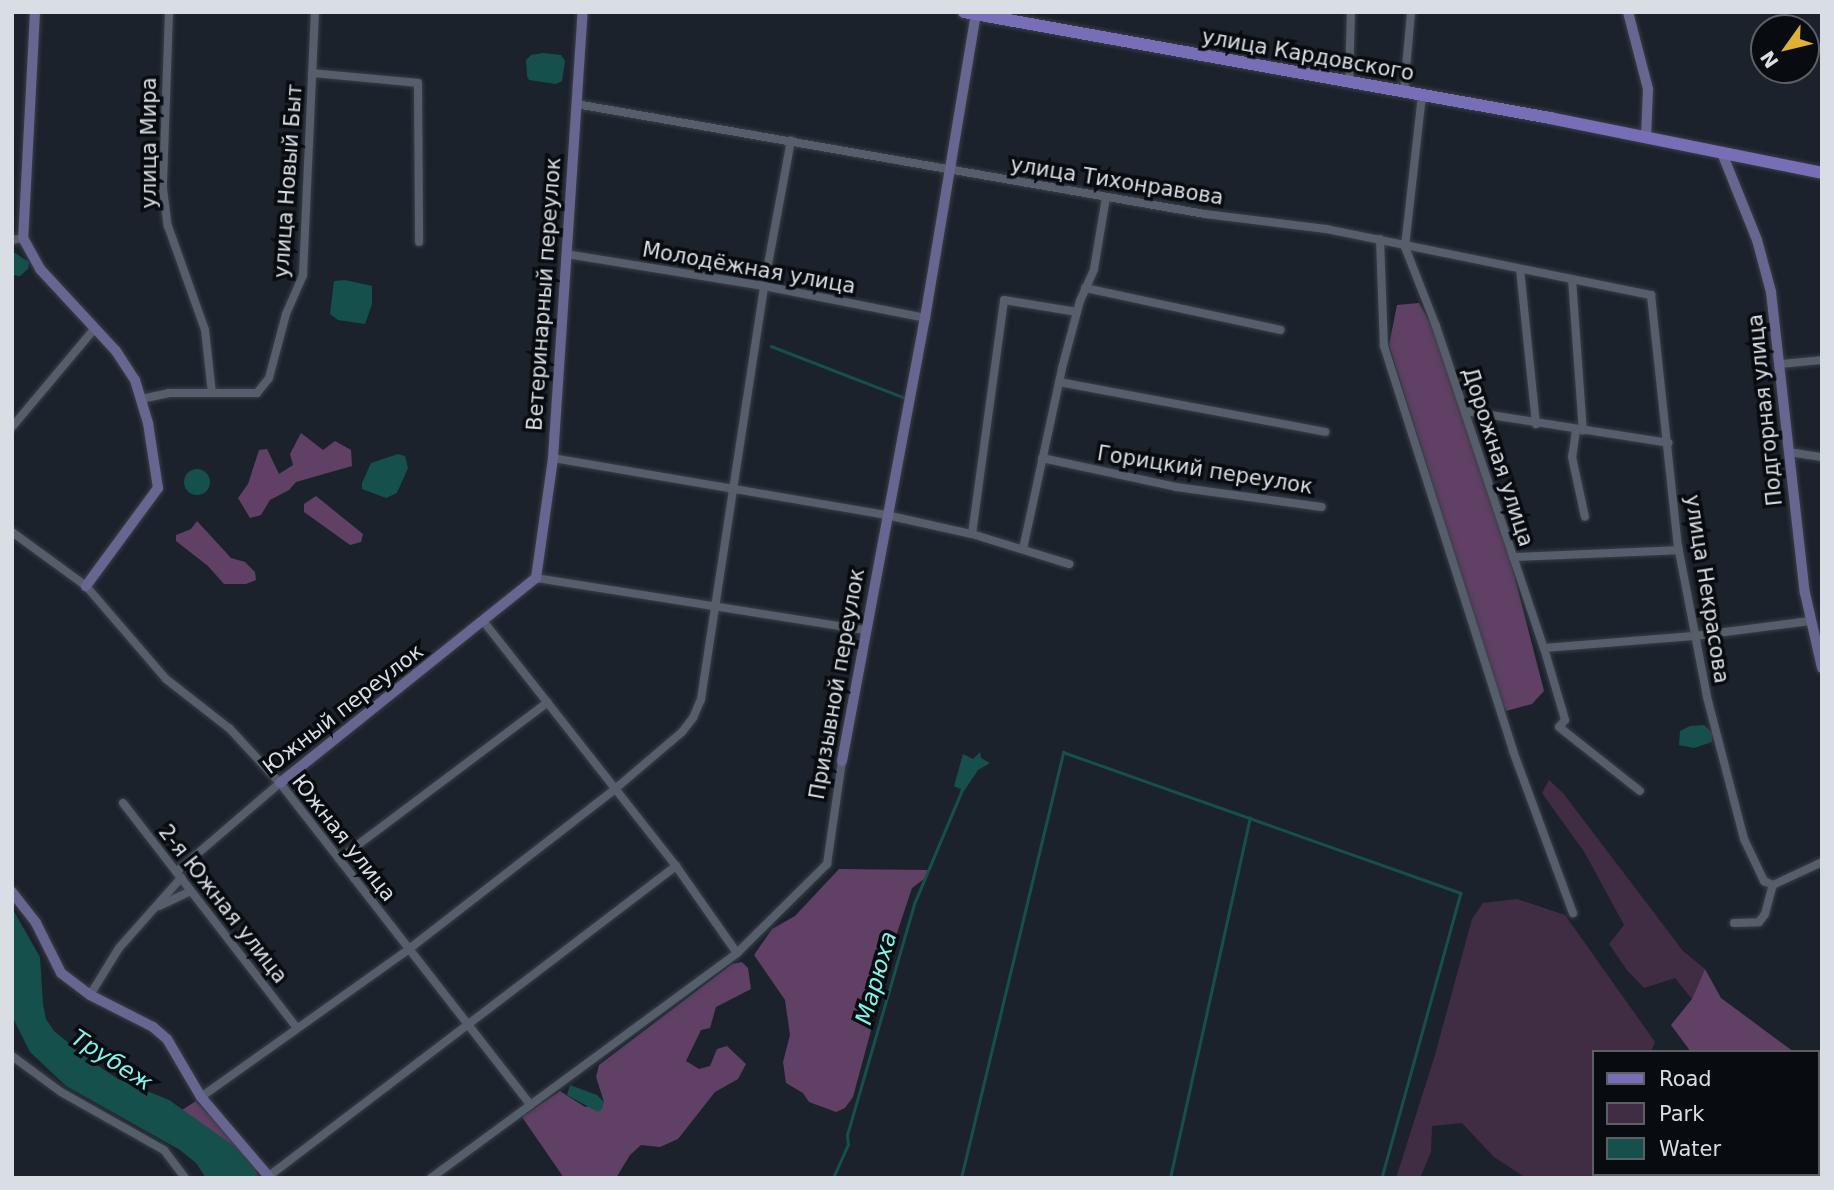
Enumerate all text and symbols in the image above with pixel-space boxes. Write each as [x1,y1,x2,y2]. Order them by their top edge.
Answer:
north arrow [1750,14,1820,84]
street label: улица Кардовского [1200,24,1416,86]
text: N [1756,47,1783,72]
street label: улица Мира [136,77,162,209]
street label: улица Новый Быт [269,83,307,279]
street label: улица Тихонравова [1009,152,1225,210]
street label: Ветеринарный переулок [522,156,566,432]
street label: Молодёжная улица [640,237,858,299]
street label: Подгорная улица [1742,313,1788,507]
street label: Дорожная улица [1457,364,1539,550]
street label: Горицкий переулок [1095,441,1315,499]
street label: улица Некрасова [1680,493,1734,685]
street label: Призывной переулок [804,567,870,801]
street label: Южный переулок [258,639,428,779]
street label: Южная улица [287,770,401,906]
street label: 2-я Южная улица [153,820,293,988]
water label: Марюха [850,928,902,1028]
water label: Трубеж [66,1024,158,1096]
legend [1592,1050,1820,1176]
text: Road [1659,1067,1712,1091]
text: Park [1659,1102,1704,1126]
text: Water [1659,1137,1721,1161]

